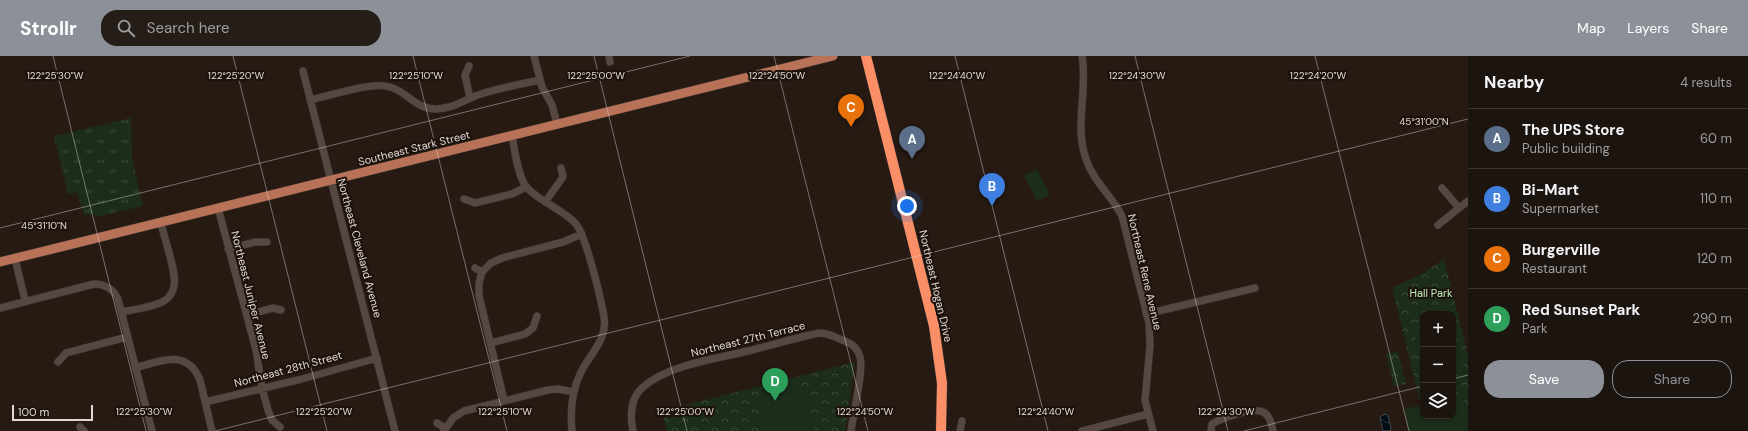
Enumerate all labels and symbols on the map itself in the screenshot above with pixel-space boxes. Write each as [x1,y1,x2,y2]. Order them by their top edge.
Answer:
text: 122°25'30"W [27,69,84,82]
text: 122°25'20"W [208,69,265,82]
text: 122°25'10"W [389,69,443,82]
text: 122°25'00"W [567,69,625,82]
text: 122°24'50"W [749,69,806,82]
text: 122°24'40"W [929,69,985,82]
text: 122°24'30"W [1109,69,1166,82]
text: 122°24'20"W [1290,69,1347,82]
pin: C [838,94,864,127]
text: 45°31'00"N [1399,115,1449,128]
pin: A [899,126,925,159]
street label: Southeast Stark Street [357,127,471,169]
pin: B [979,173,1005,206]
street label: Northeast Cleveland Avenue [335,177,385,319]
your location [897,196,917,216]
street label: Northeast Rene Avenue [1125,212,1165,332]
text: 45°31'10"N [21,219,67,232]
street label: Northeast Juniper Avenue [228,229,274,361]
street label: Northeast Hogan Drive [916,229,956,343]
park label: Hall Park [1409,286,1453,300]
street label: Northeast 27th Terrace [689,318,807,360]
street label: Northeast 28th Street [233,348,343,390]
pin: D [762,368,788,401]
scale bar [12,403,93,422]
text: 122°25'30"W [116,405,173,418]
text: 122°25'20"W [296,405,353,418]
text: 122°25'10"W [478,405,532,418]
text: 122°25'00"W [656,405,714,418]
text: 122°24'50"W [837,405,894,418]
text: 122°24'40"W [1018,405,1074,418]
text: 122°24'30"W [1198,405,1255,418]

